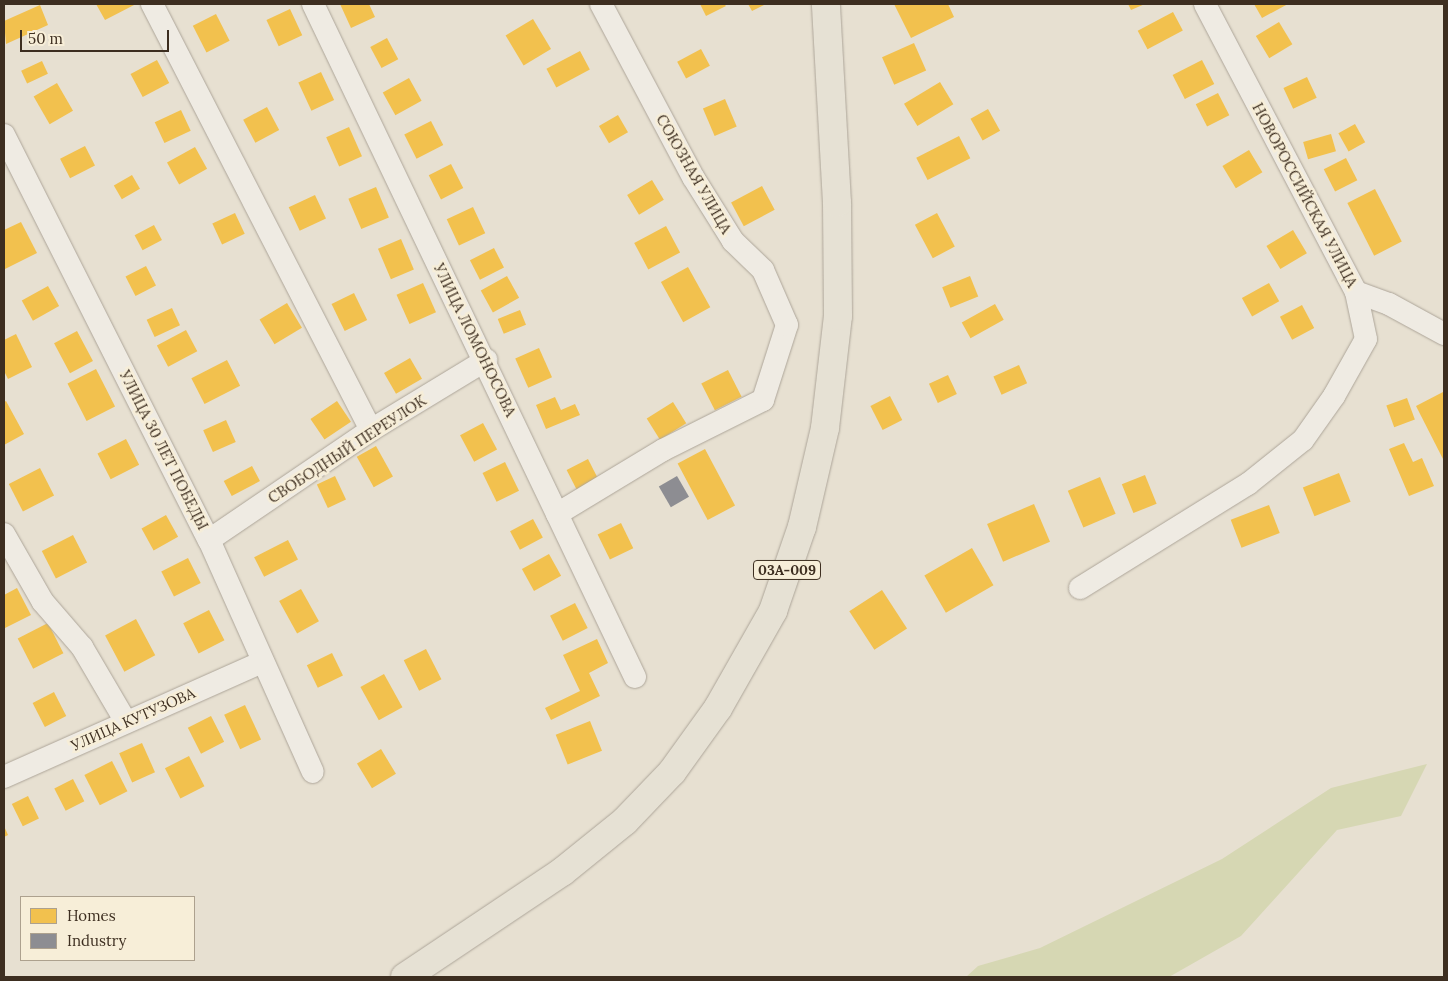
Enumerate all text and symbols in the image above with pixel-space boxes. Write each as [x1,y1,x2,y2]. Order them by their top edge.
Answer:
scale bar [22,20,171,52]
text: 50 m [28,29,63,48]
street label: НОВОРОССИЙСКАЯ УЛИЦА [1249,100,1361,290]
street label: СОЮЗНАЯ УЛИЦА [652,111,736,237]
street label: УЛИЦА ЛОМОНОСОВА [430,260,520,420]
street label: УЛИЦА 30 ЛЕТ ПОБЕДЫ [116,367,212,533]
street label: СВОБОДНЫЙ ПЕРЕУЛОК [265,391,429,507]
road number: 03А-009 [752,558,822,582]
street label: УЛИЦА КУТУЗОВА [68,684,198,754]
legend [20,896,195,961]
text: Homes [67,906,116,925]
text: Industry [67,931,126,950]

